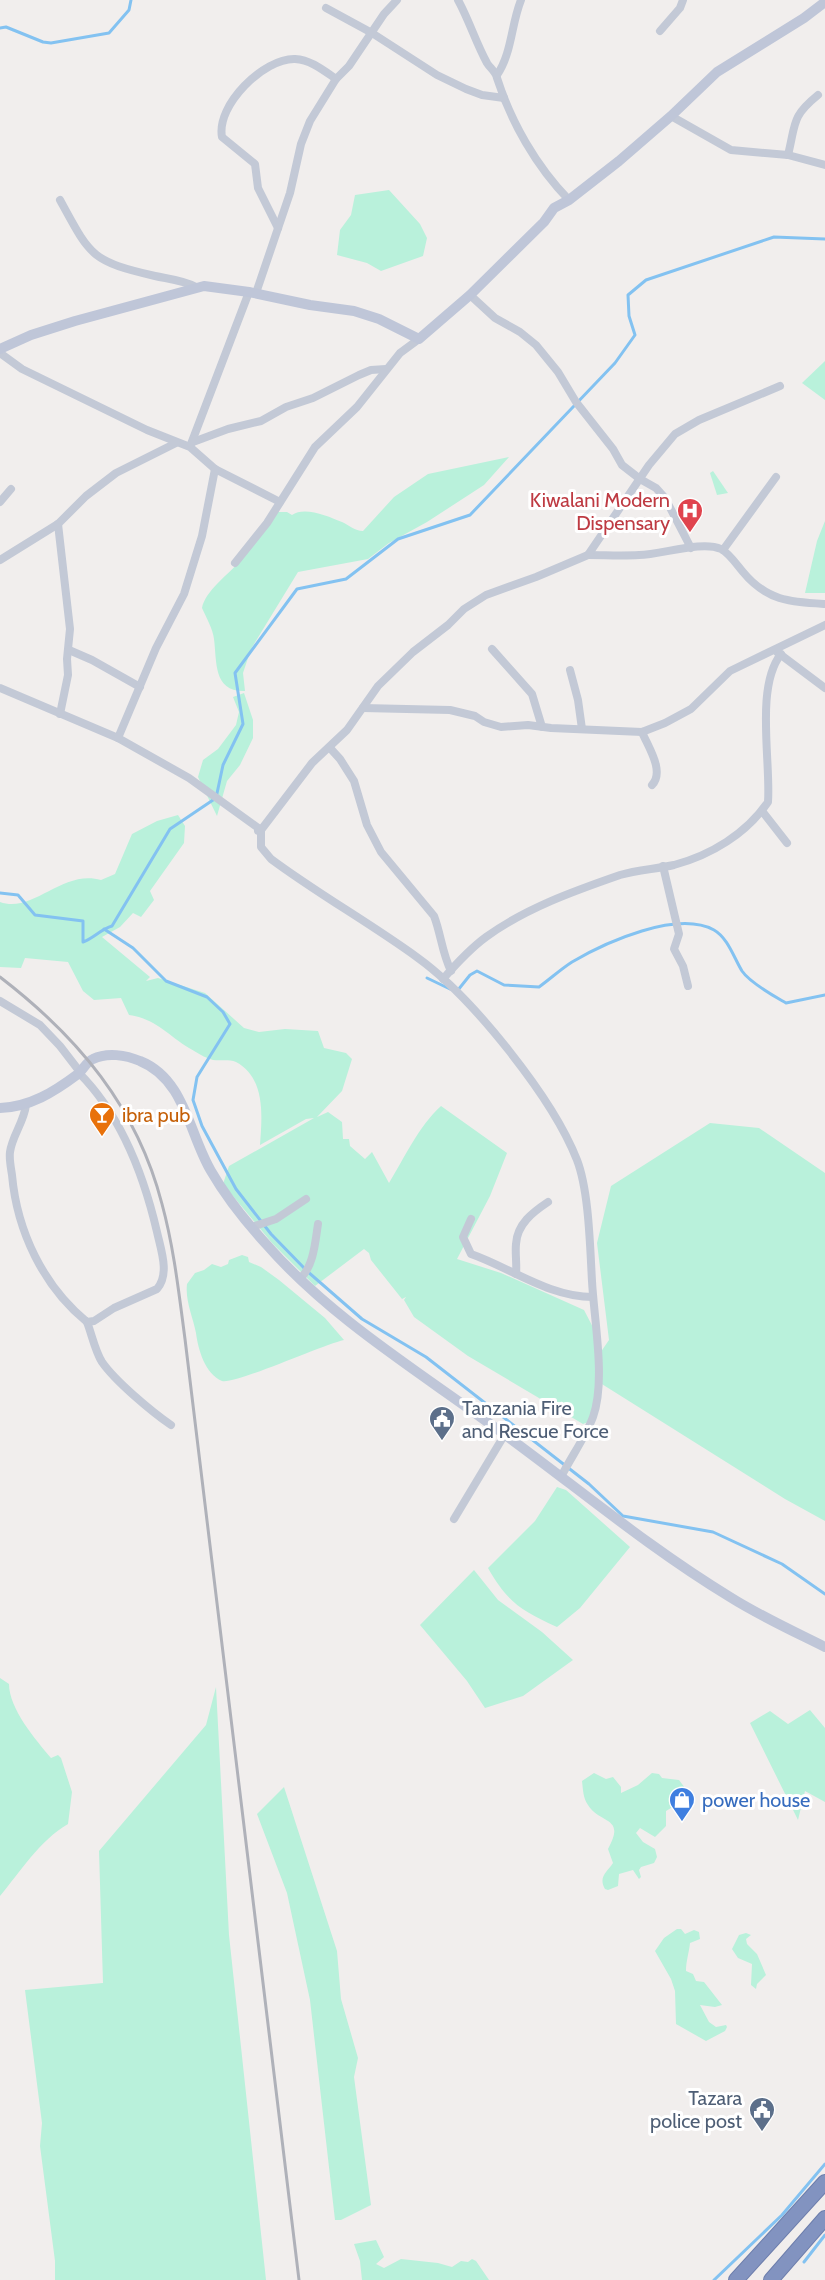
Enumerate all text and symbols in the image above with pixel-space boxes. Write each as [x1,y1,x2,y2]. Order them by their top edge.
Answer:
place label: Kiwalani Modern Dispensary [530,488,670,535]
hospital icon: Kiwalani Modern Dispensary [675,496,705,534]
bar icon: ibra pub [87,1100,117,1138]
place label: ibra pub [122,1103,190,1127]
place label: Tanzania Fire and Rescue Force [462,1396,609,1443]
public building icon: Tanzania Fire and Rescue Force [427,1404,457,1442]
shop icon: power house [667,1785,697,1823]
place label: power house [702,1788,810,1812]
place label: Tazara police post [650,2086,742,2133]
public building icon: Tazara police post [747,2095,777,2133]

